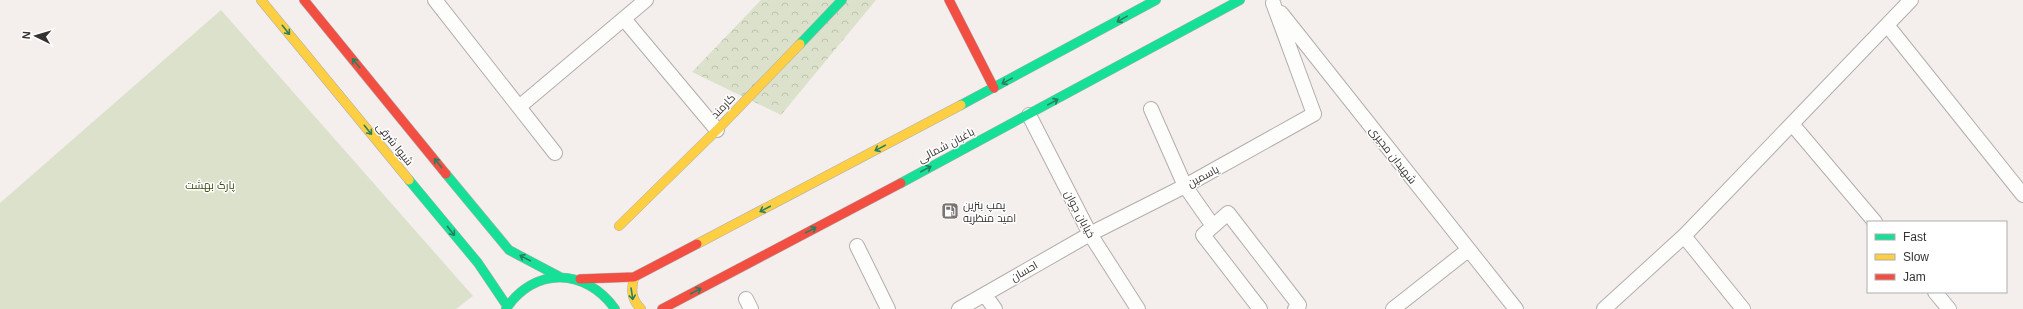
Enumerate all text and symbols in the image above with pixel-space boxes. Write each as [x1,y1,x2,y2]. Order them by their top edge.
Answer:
one-way arrow [1116,15,1128,23]
north arrow [16,16,56,56]
one-way arrow [281,25,290,36]
text: N [20,31,32,40]
one-way arrow [351,58,360,68]
one-way arrow [1001,77,1013,85]
street label: کارمند [709,91,738,121]
one-way arrow [1047,98,1059,105]
street label: شیوا شرقی [373,120,416,168]
street label: شهیدان مجیری [1366,124,1419,186]
one-way arrow [364,125,373,136]
street label: باغبان شمالی [916,125,977,166]
one-way arrow [874,145,886,152]
one-way arrow [434,158,443,169]
street label: یاسمین [1185,163,1221,190]
one-way arrow [920,165,932,173]
park label: پارک بهشت [185,179,235,192]
street label: خیابان جوان [1062,188,1097,240]
place label: پمپ بنزین امید منظریه [963,199,1016,225]
fuel station icon: پمپ بنزین امید منظریه [940,201,960,221]
one-way arrow [759,205,771,213]
legend [1867,221,2007,293]
one-way arrow [446,225,455,236]
one-way arrow [805,226,817,233]
text: Fast [1903,230,1927,244]
text: Slow [1903,250,1929,264]
one-way arrow [519,254,531,262]
street label: احسان [1008,259,1040,284]
text: Jam [1903,270,1926,284]
one-way arrow [690,286,702,294]
one-way arrow [628,288,636,301]

